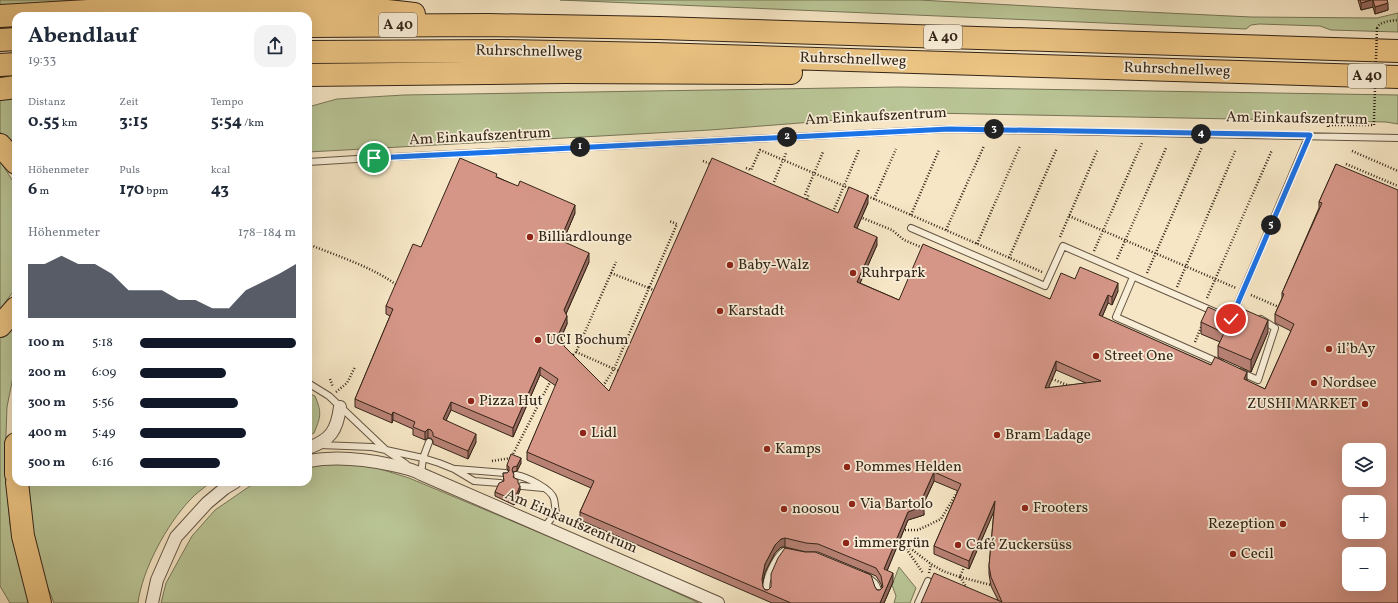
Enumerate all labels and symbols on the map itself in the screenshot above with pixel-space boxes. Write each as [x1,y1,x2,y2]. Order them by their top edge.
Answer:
road number: A 40 [379,13,417,37]
road number: A 40 [924,25,962,49]
street label: Ruhrschnellweg [475,41,583,63]
street label: Ruhrschnellweg [799,48,907,72]
street label: Ruhrschnellweg [1123,58,1231,82]
road number: A 40 [1348,64,1386,88]
street label: Am Einkaufszentrum [805,103,947,131]
street label: Am Einkaufszentrum [1226,107,1368,131]
pin: 3 [984,119,1004,139]
street label: Am Einkaufszentrum [409,123,551,151]
pin: 4 [1191,124,1211,144]
pin: 2 [777,127,797,147]
pin: 1 [570,137,590,157]
pin [357,141,391,175]
pin: 5 [1261,215,1281,235]
place label: Billiardlounge [538,227,632,248]
marker: Billiardlounge [525,232,535,242]
place label: Baby-Walz [738,255,809,276]
marker: Baby-Walz [725,260,735,270]
place label: Ruhrpark [861,263,925,284]
marker: Ruhrpark [848,268,858,278]
place label: Karstadt [728,301,785,322]
pin [1214,302,1248,336]
marker: Karstadt [715,306,725,316]
place label: UCI Bochum [546,330,629,351]
marker: UCI Bochum [533,335,543,345]
place label: il’bAy [1337,339,1375,360]
marker: il’bAy [1324,344,1334,354]
place label: Street One [1104,346,1173,367]
marker: Street One [1091,351,1101,361]
place label: Nordsee [1322,373,1377,394]
marker: Nordsee [1309,378,1319,388]
place label: Pizza Hut [479,391,543,412]
place label: ZUSHI MARKET [1247,394,1357,415]
marker: Pizza Hut [466,396,476,406]
marker: ZUSHI MARKET [1360,399,1370,409]
place label: Lidl [591,423,617,444]
place label: Bram Ladage [1005,425,1091,446]
marker: Lidl [578,428,588,438]
marker: Bram Ladage [992,430,1002,440]
place label: Kamps [775,439,821,460]
marker: Kamps [762,444,772,454]
place label: Pommes Helden [855,457,962,478]
marker: Pommes Helden [842,462,852,472]
street label: Am Einkaufszentrum [502,485,640,559]
place label: Via Bartolo [860,494,933,515]
place label: Frooters [1033,498,1088,519]
place label: noosou [792,499,840,520]
marker: Via Bartolo [847,499,857,509]
marker: Frooters [1020,503,1030,513]
marker: noosou [779,504,789,514]
place label: Rezeption [1208,514,1275,535]
marker: Rezeption [1278,519,1288,529]
place label: immergrün [854,533,930,554]
place label: Café Zuckersüss [966,535,1072,556]
marker: immergrün [841,538,851,548]
marker: Café Zuckersüss [953,540,963,550]
place label: Cecil [1241,544,1274,565]
marker: Cecil [1228,549,1238,559]

